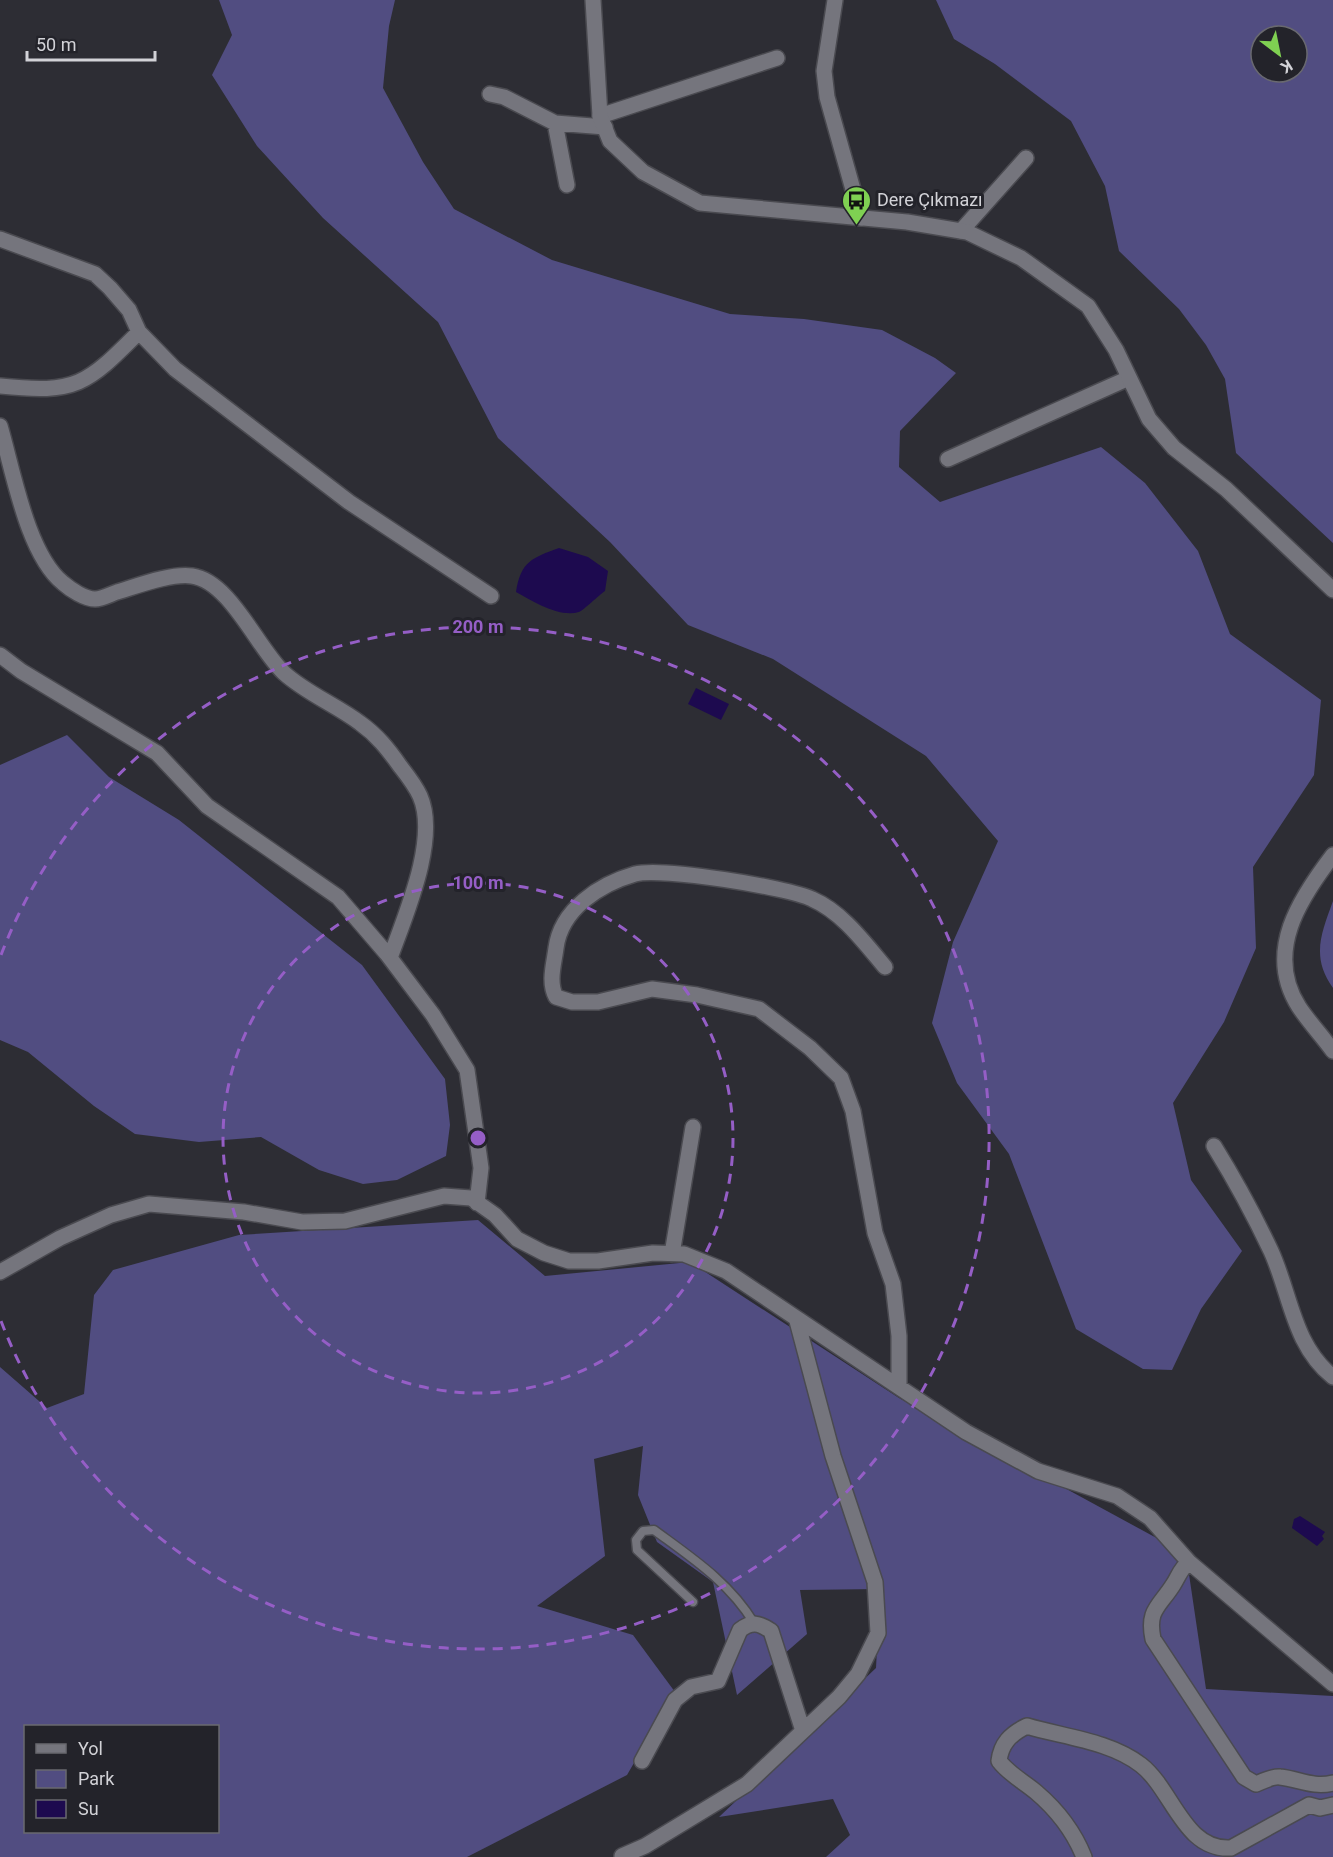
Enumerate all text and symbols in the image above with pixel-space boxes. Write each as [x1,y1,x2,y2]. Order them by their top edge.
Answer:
scale bar [27,24,154,62]
north arrow [1249,24,1309,84]
text: 50 m [36,34,76,55]
text: K [1277,56,1296,77]
bus stop icon: Dere Çıkmazı [840,184,872,226]
place label: Dere Çıkmazı [877,189,983,210]
text: 200 m [452,616,504,637]
text: 100 m [452,872,504,893]
centre of rings [468,1128,488,1148]
legend [24,1725,219,1833]
text: Yol [78,1738,103,1759]
text: Park [78,1768,115,1789]
text: Su [78,1798,99,1819]

